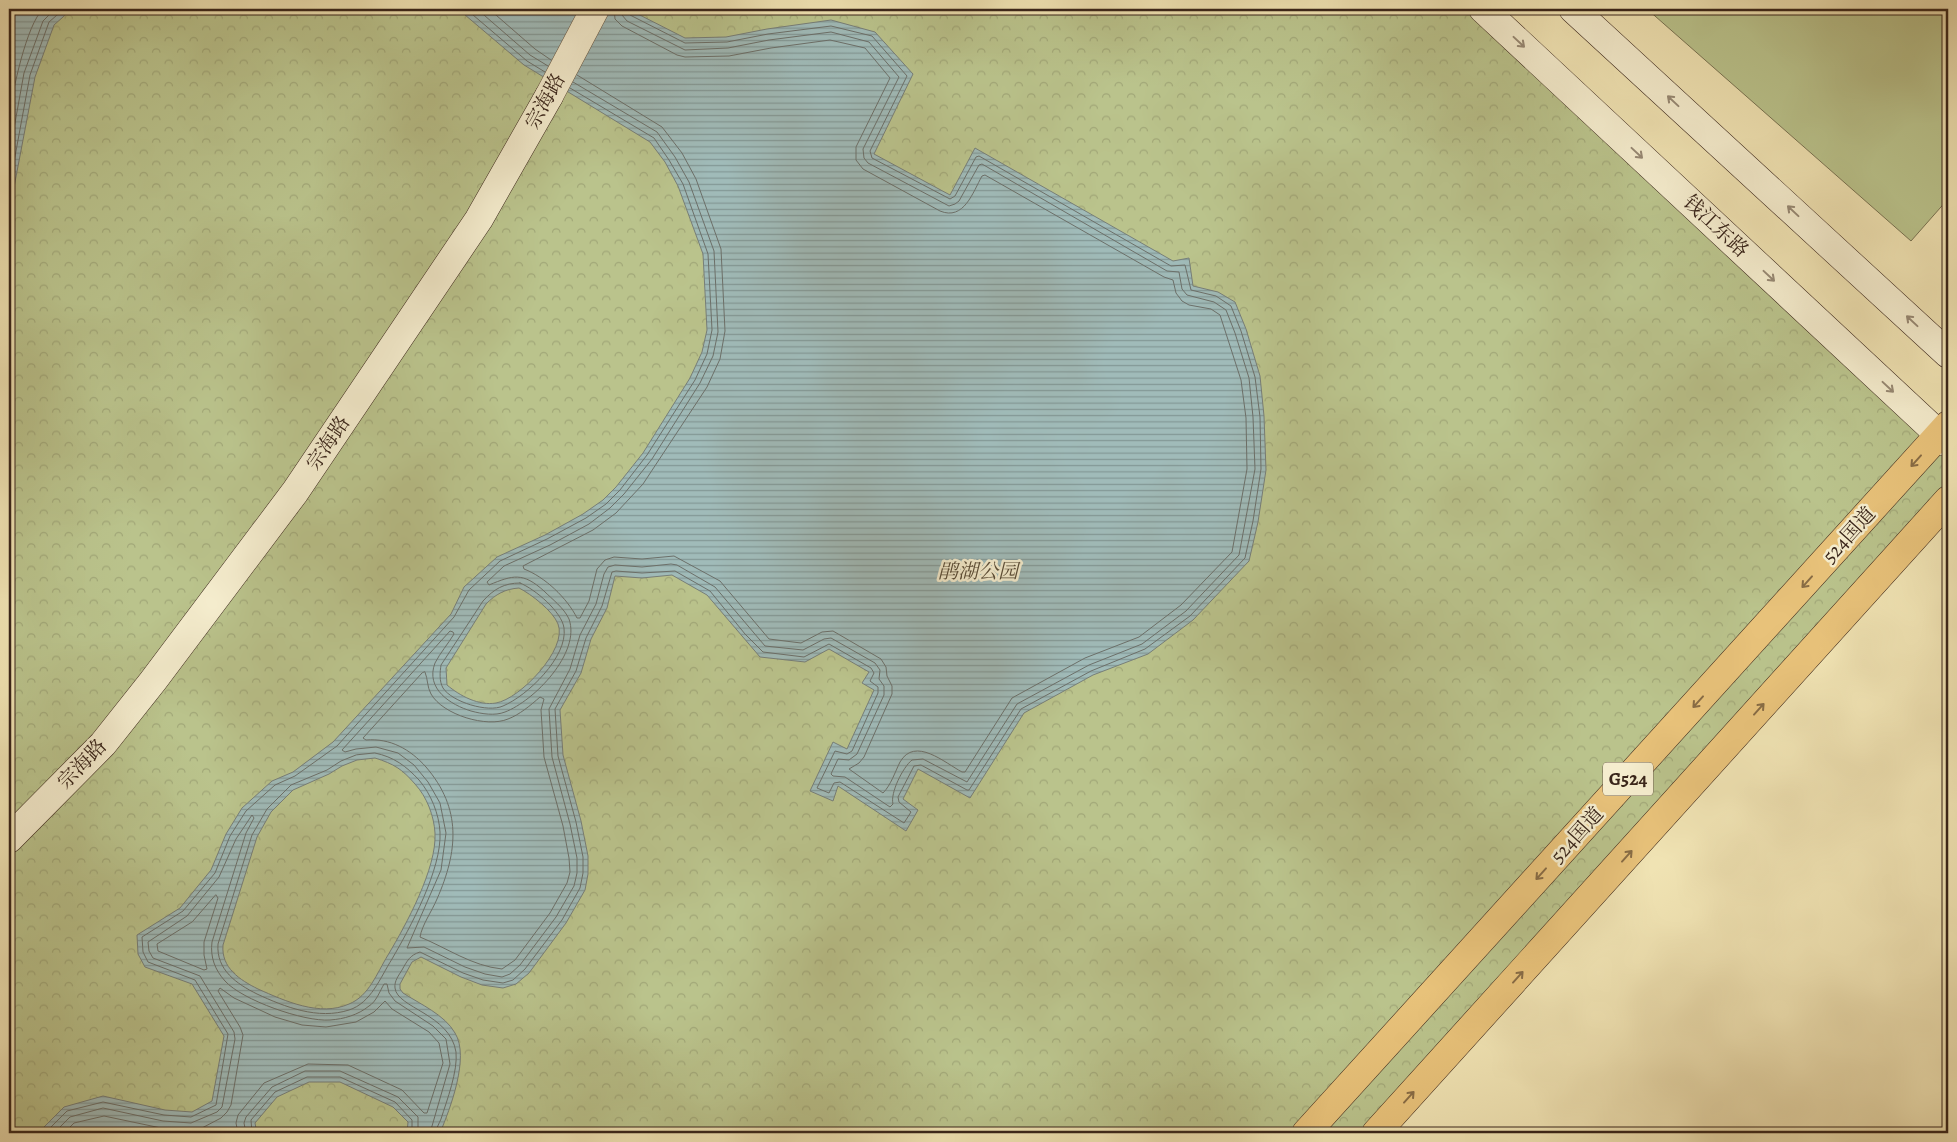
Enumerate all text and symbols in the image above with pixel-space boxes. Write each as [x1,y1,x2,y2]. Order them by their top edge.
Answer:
one-way arrow [1512,36,1525,48]
street label: 宗海路 [519,68,571,134]
one-way arrow [1667,95,1680,107]
one-way arrow [1631,147,1644,159]
street label: 钱江东路 [1678,189,1754,263]
one-way arrow [1786,205,1799,217]
one-way arrow [1763,270,1775,282]
one-way arrow [1906,315,1919,327]
one-way arrow [1881,381,1894,393]
street label: 宗海路 [300,411,356,475]
one-way arrow [1910,455,1922,468]
street label: 524国道 [1816,501,1882,569]
park label: 鹃湖公园 [938,558,1021,585]
one-way arrow [1801,575,1813,588]
one-way arrow [1692,695,1703,708]
one-way arrow [1753,703,1765,716]
street label: 宗海路 [51,733,113,795]
road number: G524 [1603,762,1653,796]
street label: 524国道 [1544,801,1610,869]
one-way arrow [1621,849,1633,862]
one-way arrow [1536,868,1547,881]
one-way arrow [1512,970,1524,983]
one-way arrow [1403,1091,1415,1104]

